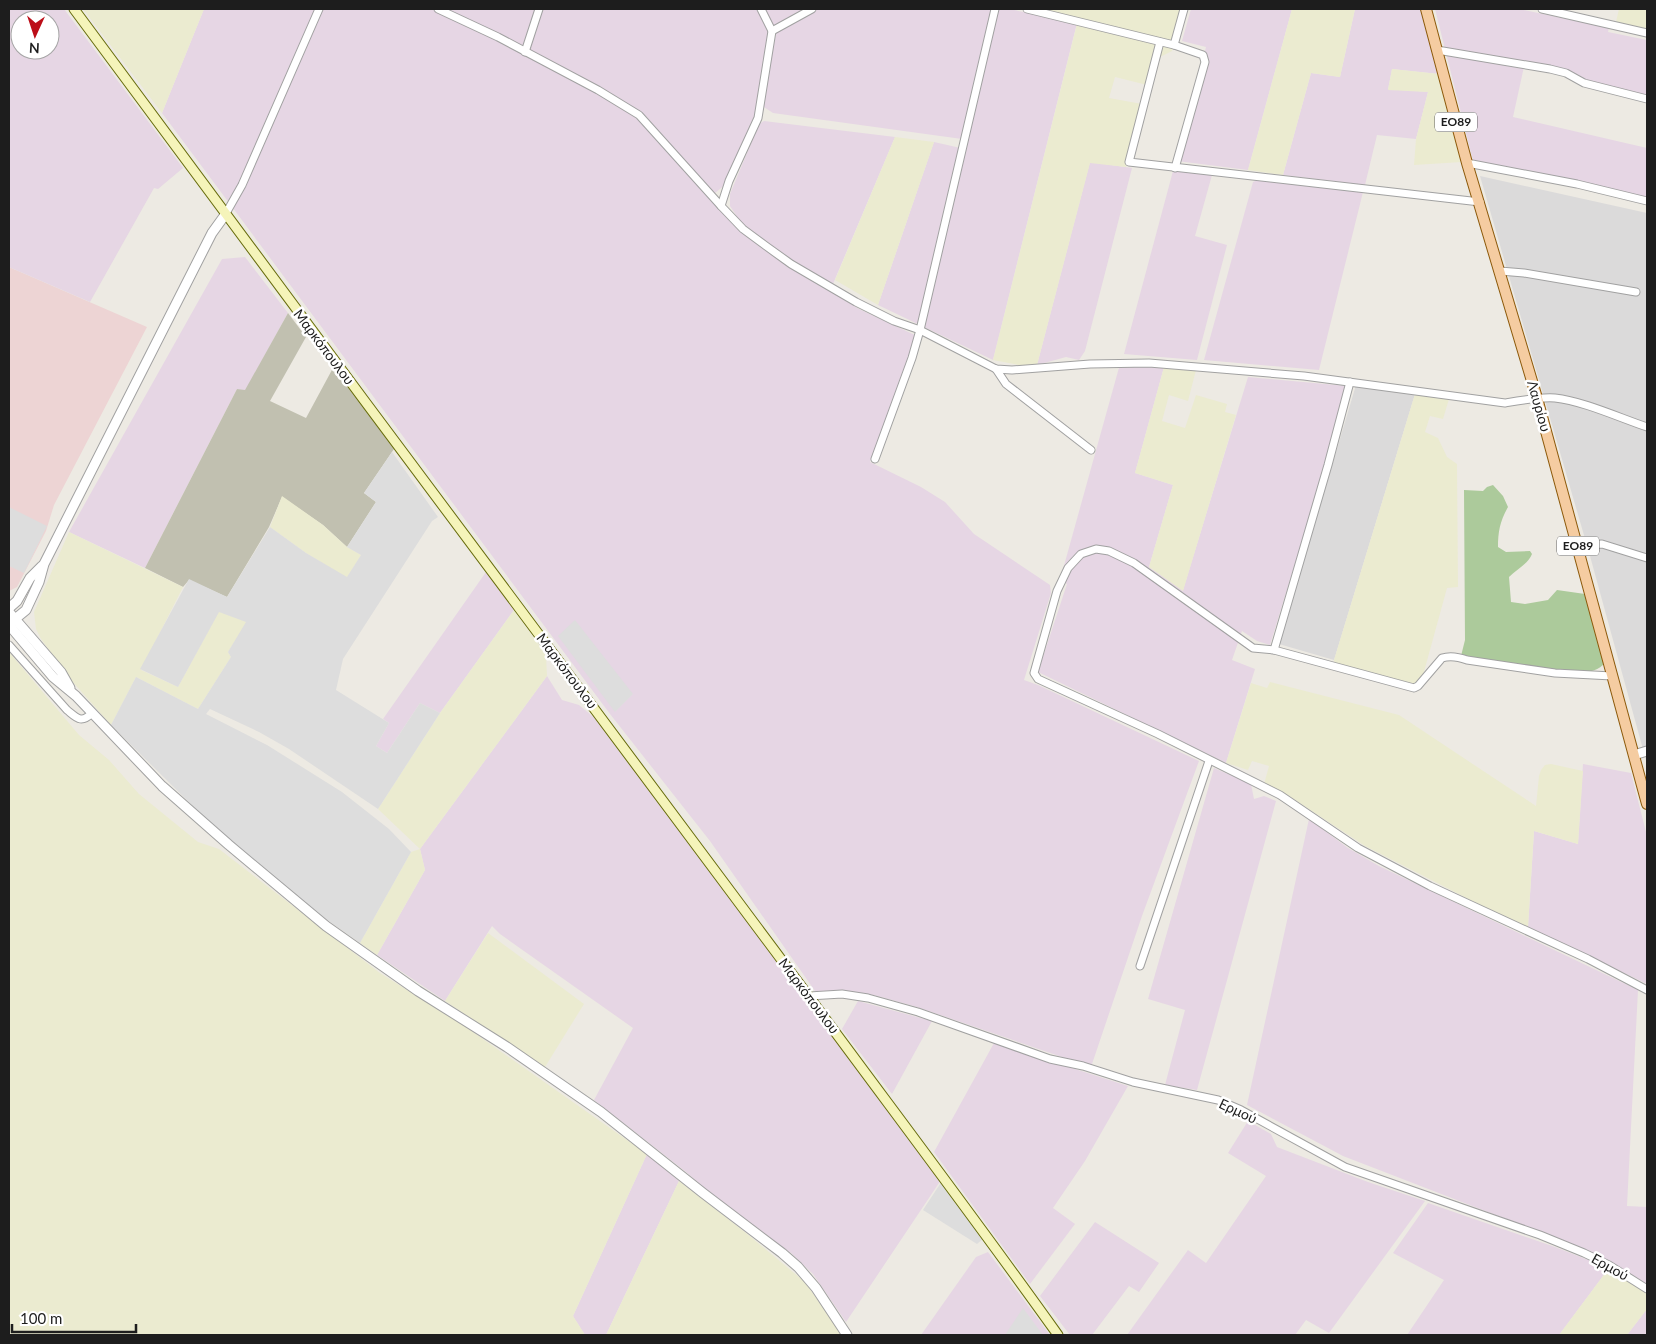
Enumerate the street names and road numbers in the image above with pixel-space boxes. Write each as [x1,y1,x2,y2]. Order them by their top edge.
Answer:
road number: ΕΟ89 [1435,112,1477,132]
street label: Μαρκόπουλου [290,306,358,388]
street label: Λαυρίου [1524,378,1555,433]
road number: ΕΟ89 [1557,536,1599,556]
street label: Μαρκόπουλου [533,630,601,712]
street label: Μαρκόπουλου [775,955,843,1037]
street label: Ερμού [1217,1094,1260,1127]
street label: Ερμού [1589,1249,1632,1284]

